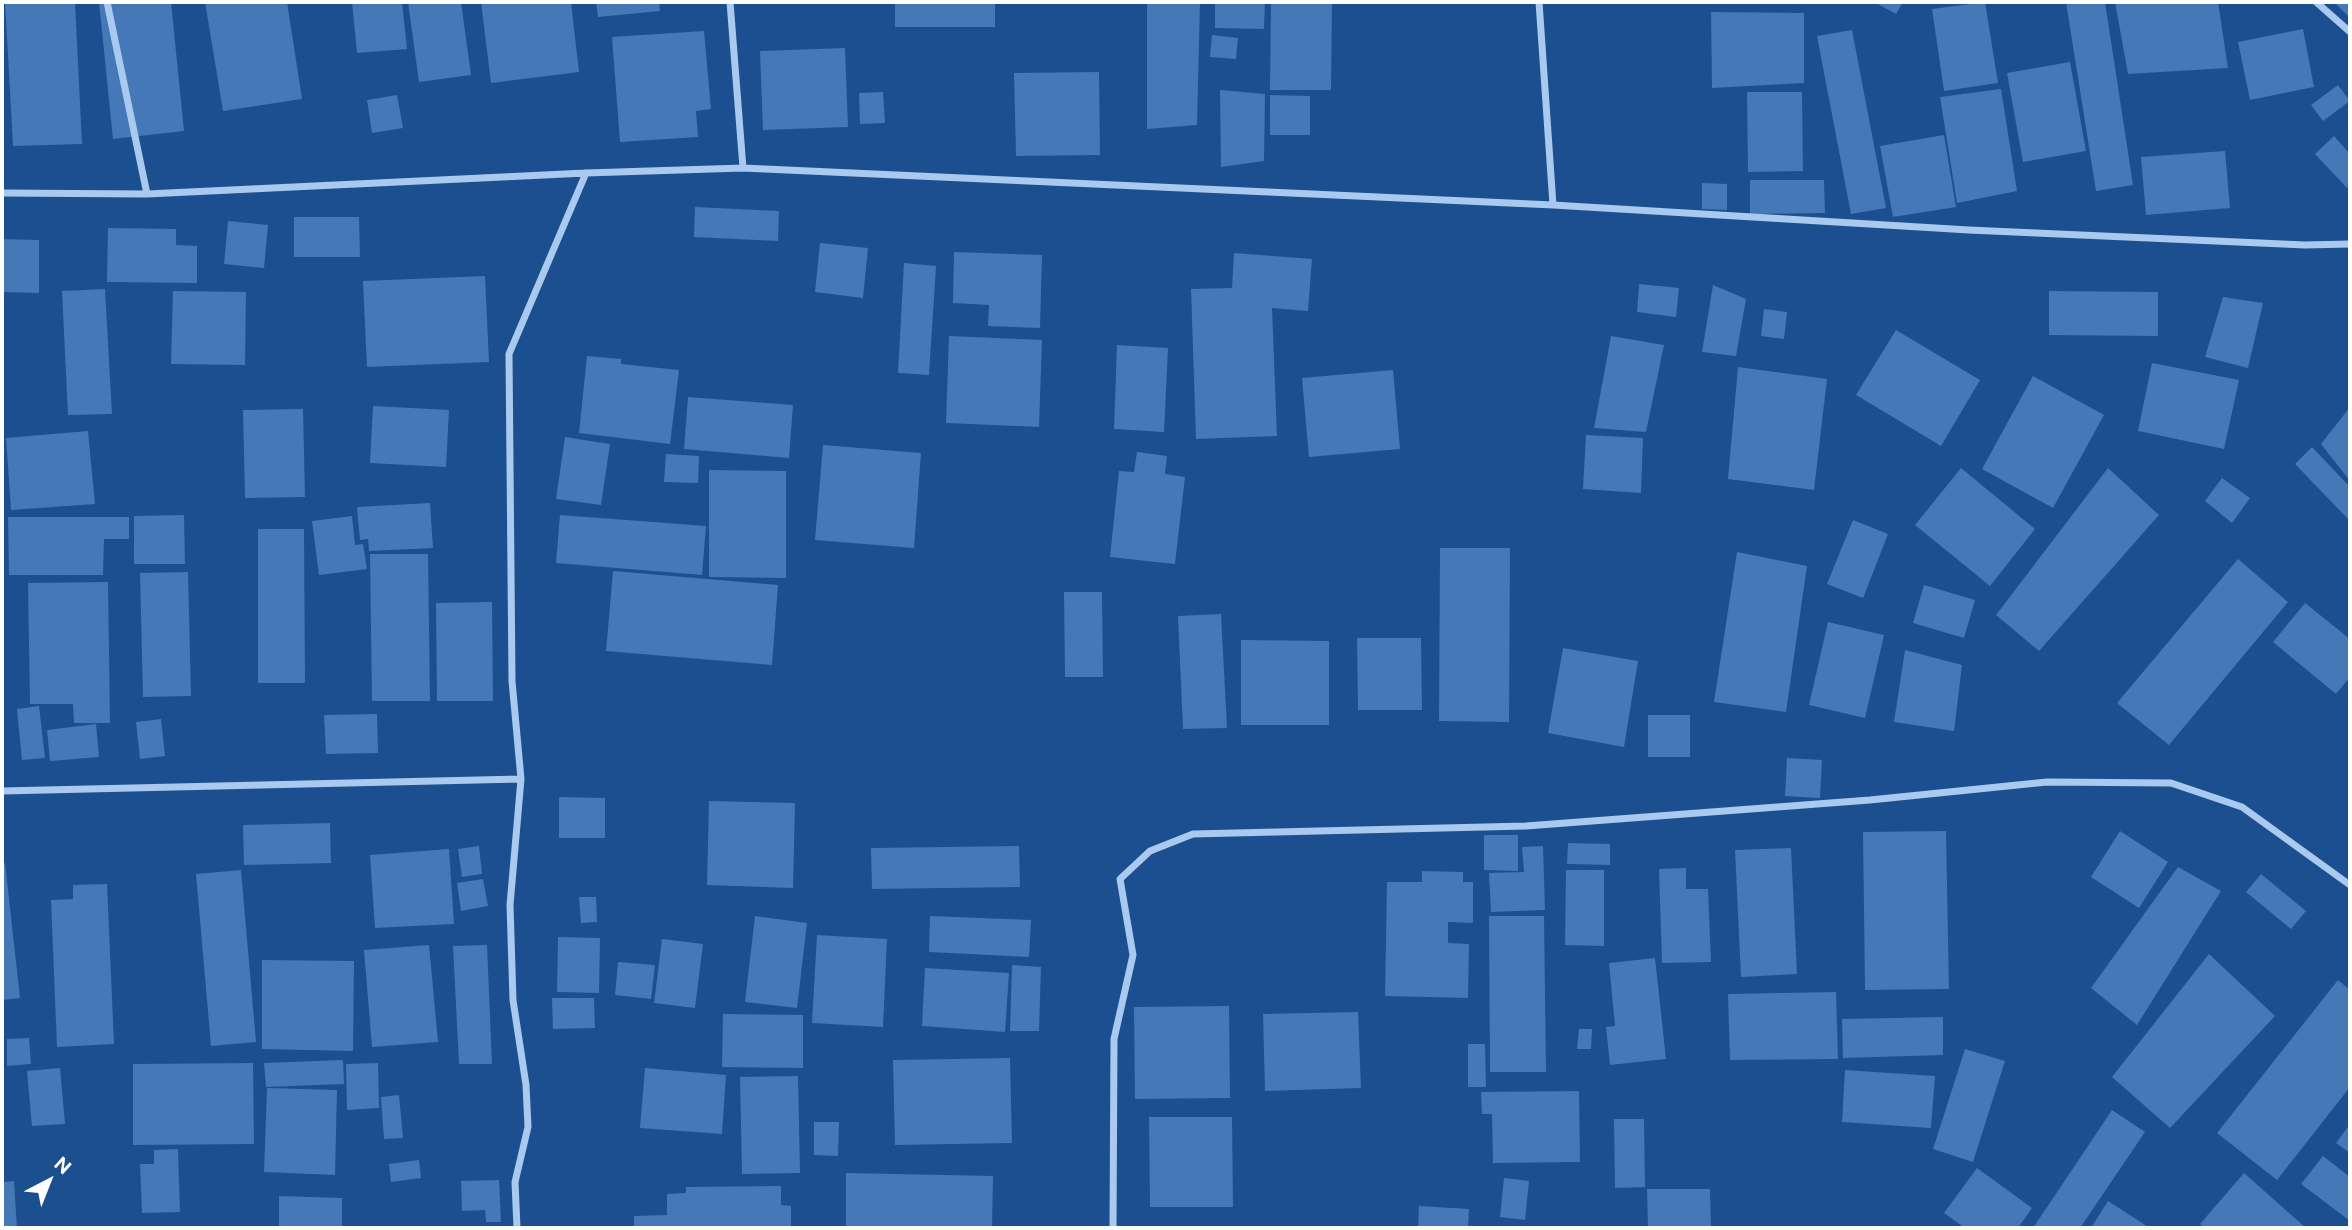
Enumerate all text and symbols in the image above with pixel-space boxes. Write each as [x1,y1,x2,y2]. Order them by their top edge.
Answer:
north arrow [14,1146,84,1216]
text: N [50,1152,76,1179]

